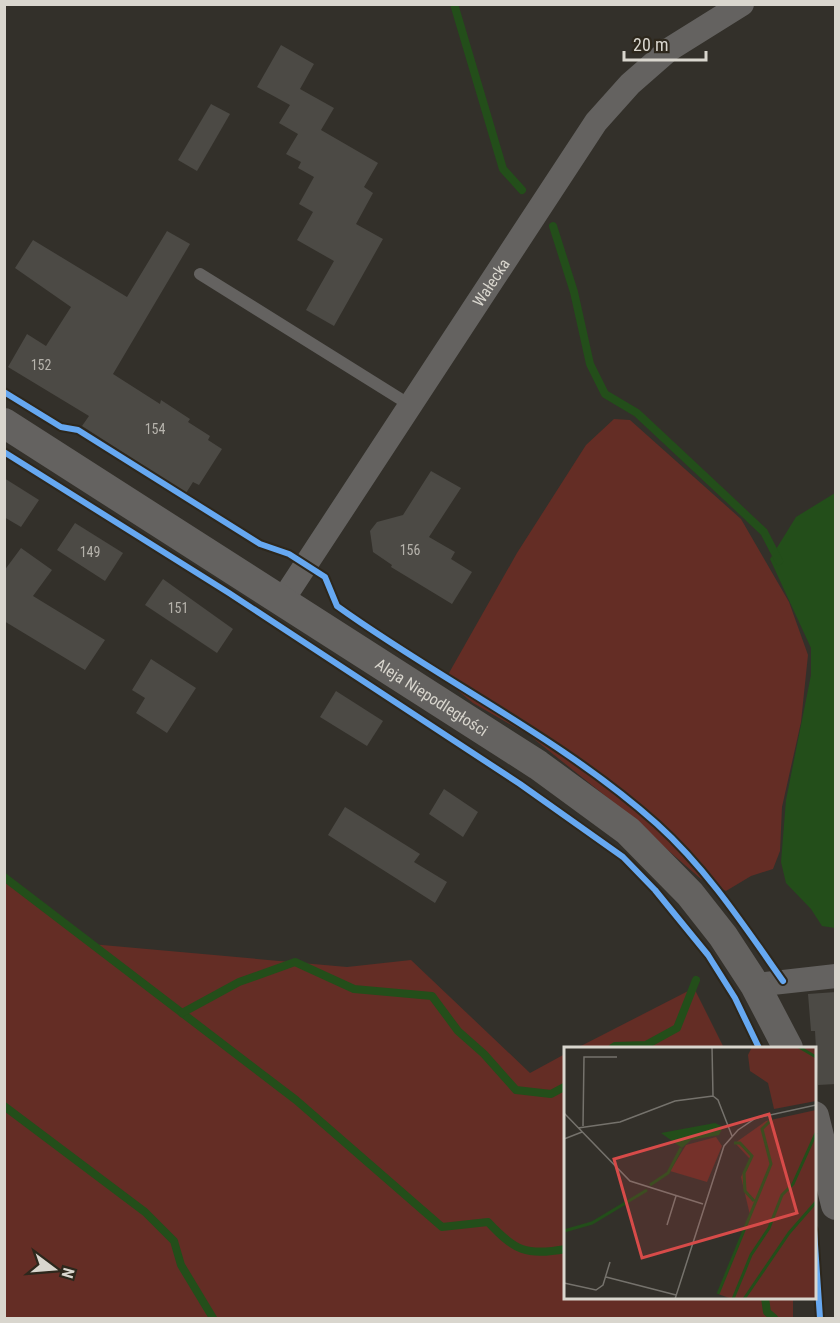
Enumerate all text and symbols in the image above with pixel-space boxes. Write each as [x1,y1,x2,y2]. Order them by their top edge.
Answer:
scale bar [624,24,706,62]
text: 20 m [633,34,668,55]
street label: Wałecka [468,255,513,310]
house number: 152 [31,357,51,373]
house number: 154 [145,421,165,437]
house number: 156 [400,542,420,558]
house number: 149 [80,544,100,560]
house number: 151 [168,600,188,616]
street label: Aleja Niepodległości [372,654,492,740]
inset map [564,1047,816,1299]
north arrow [24,1239,84,1299]
text: N [57,1266,78,1280]

